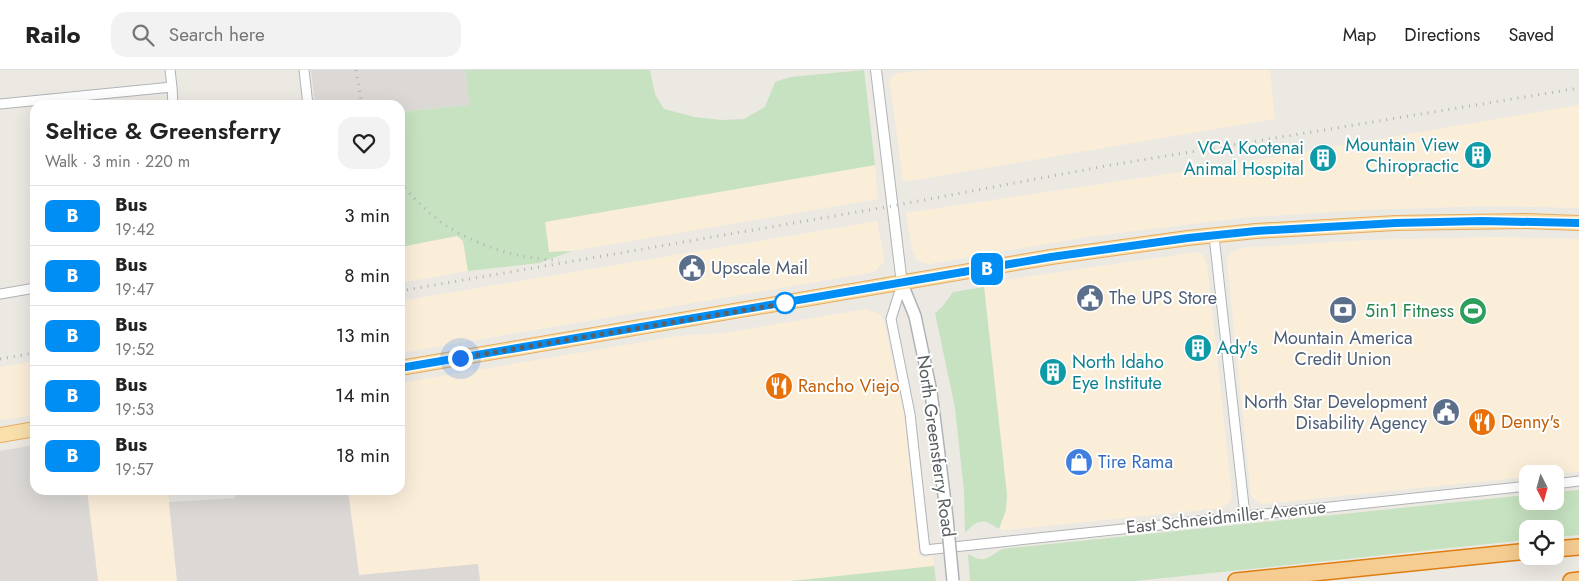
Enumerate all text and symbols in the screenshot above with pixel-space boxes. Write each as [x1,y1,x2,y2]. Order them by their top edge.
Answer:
search box [111,12,461,57]
text: Railo [25,17,81,52]
icon: search [129,21,157,49]
text: Search here [169,21,265,48]
text: Map [1343,22,1376,48]
text: Directions [1404,22,1480,48]
text: Saved [1508,22,1554,48]
text: Seltice & Greensferry [45,113,281,148]
button: heart [338,117,390,169]
place label: Mountain View Chiropractic [1345,132,1460,179]
place label: VCA Kootenai Animal Hospital [1184,135,1304,182]
building icon: Mountain View Chiropractic [1463,140,1493,170]
building icon: VCA Kootenai Animal Hospital [1308,143,1338,173]
text: Walk · 3 min · 220 m [45,150,190,173]
text: Bus [115,191,147,218]
text: 3 min [344,202,390,229]
text: B [67,203,78,229]
text: 19:42 [115,218,155,241]
text: Bus [115,251,147,278]
public building icon: Upscale Mail [677,253,707,283]
line badge: B [971,253,1003,285]
place label: Upscale Mail [711,255,808,281]
text: B [981,256,993,282]
text: 8 min [344,262,390,289]
text: B [67,263,78,289]
text: 19:47 [115,278,154,301]
public building icon: The UPS Store [1075,283,1105,313]
place label: The UPS Store [1109,285,1217,311]
unlabelled marker [774,292,796,314]
bank icon: Mountain America Credit Union [1328,295,1358,325]
sports icon: 5in1 Fitness [1458,296,1488,326]
place label: 5in1 Fitness [1365,298,1454,324]
text: Bus [115,311,147,338]
text: 13 min [336,322,390,349]
text: B [67,323,78,349]
place label: Mountain America Credit Union [1273,325,1413,372]
building icon: Ady's [1183,333,1213,363]
place label: Ady's [1217,335,1258,361]
text: 19:52 [115,338,154,361]
your location [448,346,473,371]
place label: North Idaho Eye Institute [1072,349,1164,396]
street label: North Greensferry Road [910,353,962,539]
building icon: North Idaho Eye Institute [1038,357,1068,387]
text: Bus [115,371,147,398]
restaurant icon: Rancho Viejo [764,371,794,401]
place label: Rancho Viejo [798,373,900,399]
text: 14 min [335,382,390,409]
text: B [67,383,78,409]
place label: North Star Development Disability Agency [1244,389,1428,436]
public building icon: North Star Development Disability Agency [1431,397,1461,427]
text: 19:53 [115,398,154,421]
restaurant icon: Denny's [1467,407,1497,437]
place label: Denny's [1501,409,1560,435]
text: Bus [115,431,147,458]
text: 18 min [336,442,390,469]
text: B [67,443,78,469]
shop icon: Tire Rama [1064,447,1094,477]
place label: Tire Rama [1098,449,1173,475]
text: 19:57 [115,458,154,481]
north arrow [1519,465,1564,510]
map controls [1519,465,1564,565]
street label: East Schneidmiller Avenue [1125,494,1327,540]
button: locate [1519,520,1564,565]

